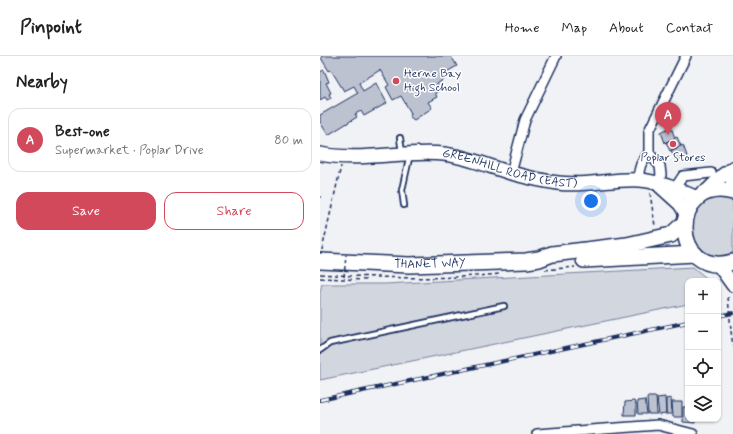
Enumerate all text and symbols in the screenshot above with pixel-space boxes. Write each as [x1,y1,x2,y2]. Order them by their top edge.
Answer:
text: Pinpoint [20,15,82,40]
text: Home [505,19,539,37]
text: Map [561,19,587,37]
text: About [609,19,644,37]
text: Contact [666,19,713,37]
place label: Herne Bay High School [404,66,461,97]
text: Nearby [16,71,68,93]
marker: Herne Bay High School [391,76,401,86]
pin: A [655,102,681,135]
text: Best-one [55,122,110,142]
text: A [26,132,34,149]
text: 80 m [274,132,303,149]
marker: Poplar Stores [668,139,678,149]
text: Supermarket · Poplar Drive [55,142,204,159]
street label: GREENHILL ROAD (EAST) [441,146,578,192]
place label: Poplar Stores [641,150,705,166]
your location [581,191,601,211]
button: Save [16,192,156,230]
button: Share [164,192,304,230]
street label: THANET WAY [394,255,466,273]
map controls [685,278,721,422]
button: + [685,278,721,314]
button: − [685,314,721,350]
button: locate [685,350,721,386]
button: layers [685,386,721,422]

